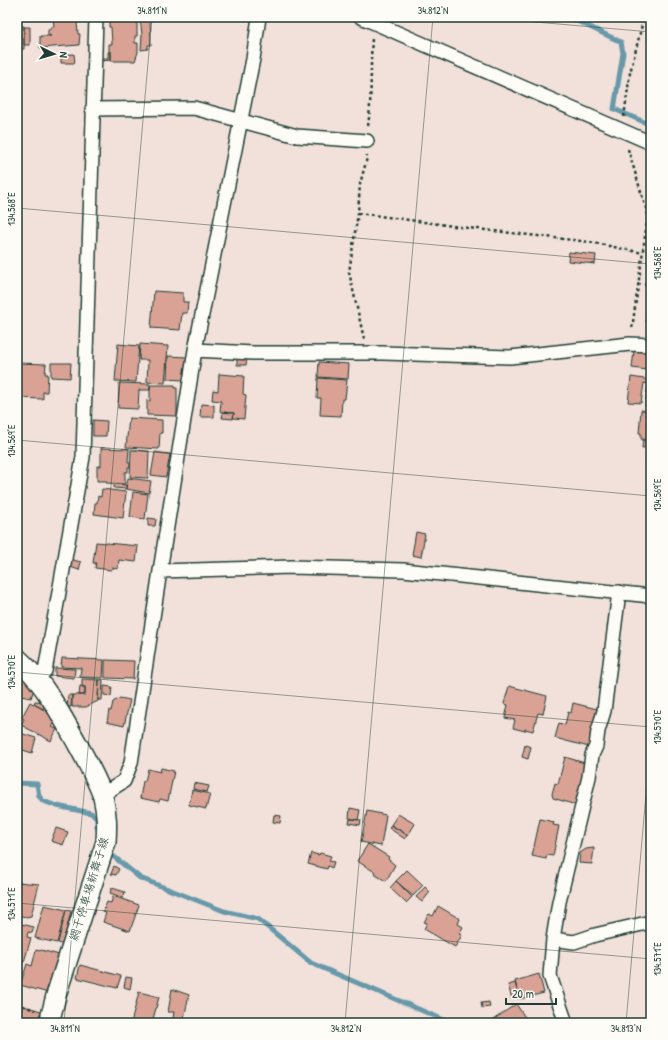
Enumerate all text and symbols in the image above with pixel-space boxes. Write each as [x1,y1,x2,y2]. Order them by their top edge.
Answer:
text: 34.811°N [137,4,167,17]
text: 34.812°N [418,4,448,17]
north arrow [34,34,74,74]
text: N [57,51,71,59]
text: 134.568°E [5,192,18,226]
text: 134.568°E [651,246,664,280]
text: 134.569°E [5,424,18,457]
text: 134.569°E [651,478,664,511]
text: 134.570°E [5,654,18,689]
text: 134.570°E [651,709,664,744]
street label: 網干停車場新舞子線 [65,835,112,943]
text: 134.571°E [5,887,18,921]
text: 134.571°E [651,942,664,976]
scale bar [506,980,556,1006]
text: 20 m [512,985,534,1002]
text: 34.811°N [50,1022,80,1035]
text: 34.812°N [331,1022,361,1035]
text: 34.813°N [611,1022,641,1035]

